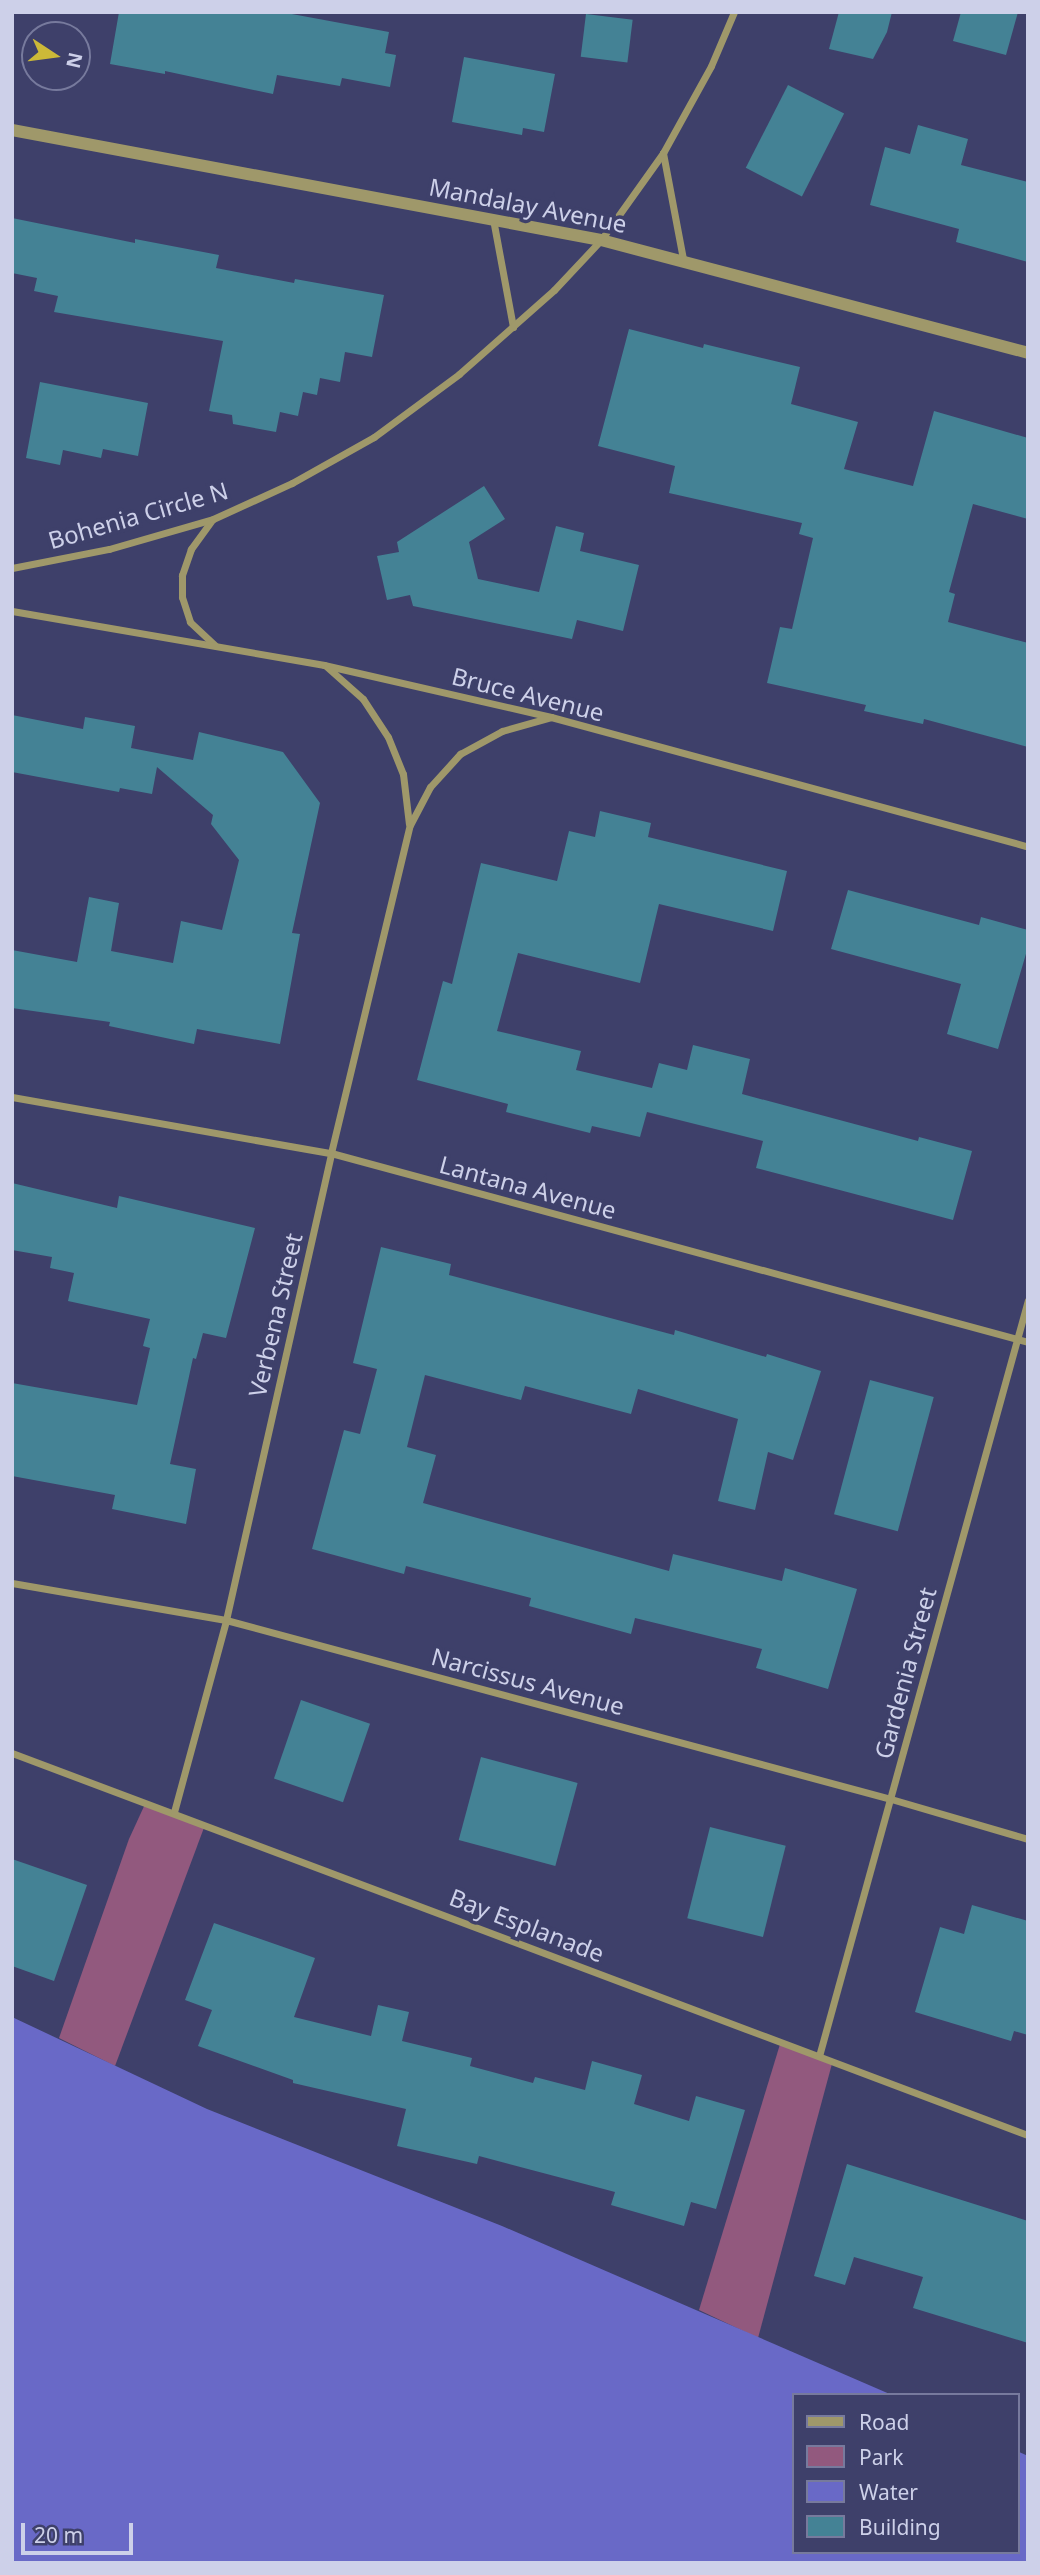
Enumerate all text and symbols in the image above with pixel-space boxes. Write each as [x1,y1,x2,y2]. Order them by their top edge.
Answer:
north arrow [21,21,91,91]
text: N [60,50,89,71]
street label: Mandalay Avenue [427,172,629,238]
street label: Bohenia Circle N [45,476,231,554]
street label: Bruce Avenue [449,661,607,727]
street label: Lantana Avenue [436,1150,620,1224]
street label: Verbena Street [242,1230,308,1400]
street label: Gardenia Street [868,1584,942,1762]
street label: Narcissus Avenue [428,1641,628,1721]
street label: Bay Esplanade [446,1882,608,1968]
legend [792,2393,1019,2554]
text: Road [859,2408,909,2436]
text: Park [859,2443,903,2471]
text: Water [859,2478,918,2506]
scale bar [24,2508,136,2552]
text: Building [859,2513,941,2541]
text: 20 m [34,2521,83,2549]

